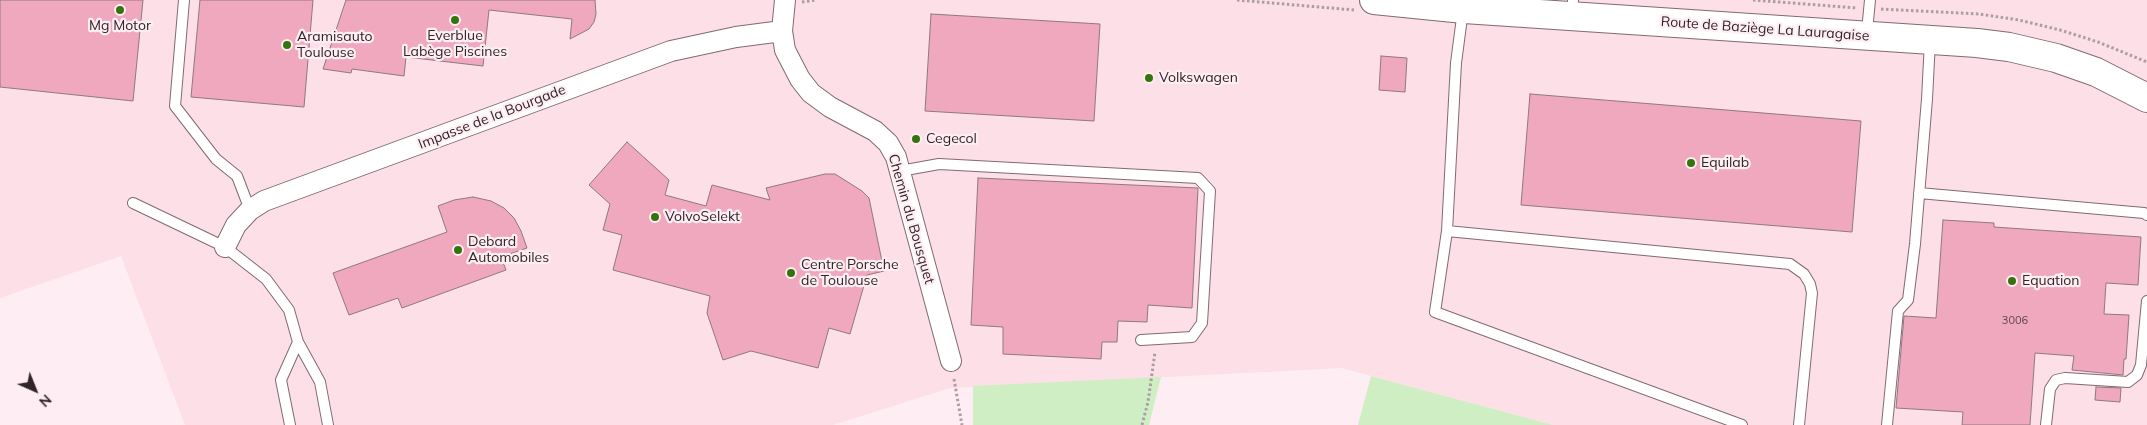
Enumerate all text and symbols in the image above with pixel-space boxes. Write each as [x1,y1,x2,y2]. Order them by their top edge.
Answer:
marker: Mg Motor [114,4,126,16]
street label: Route de Baziège La Lauragaise [1660,13,1870,45]
marker: Everblue Labège Piscines [449,14,461,26]
place label: Mg Motor [89,18,151,34]
place label: Everblue Labège Piscines [403,28,507,60]
place label: Aramisauto Toulouse [297,29,373,62]
marker: Aramisauto Toulouse [281,39,293,51]
place label: Volkswagen [1159,70,1238,86]
marker: Volkswagen [1143,72,1155,84]
street label: Impasse de la Bourgade [416,81,568,153]
place label: Cegecol [926,131,977,147]
marker: Cegecol [910,133,922,145]
street label: Chemin du Bousquet [884,152,938,286]
place label: Equilab [1701,155,1749,171]
marker: Equilab [1685,157,1697,169]
place label: VolvoSelekt [665,209,740,225]
marker: VolvoSelekt [649,211,661,223]
place label: Debard Automobiles [468,234,549,266]
marker: Debard Automobiles [452,244,464,256]
place label: Centre Porsche de Toulouse [801,257,899,290]
marker: Centre Porsche de Toulouse [785,267,797,279]
place label: Equation [2022,273,2079,289]
marker: Equation [2006,275,2018,287]
house number: 3006 [2002,314,2028,328]
north arrow [10,365,60,415]
text: N [35,391,55,411]

